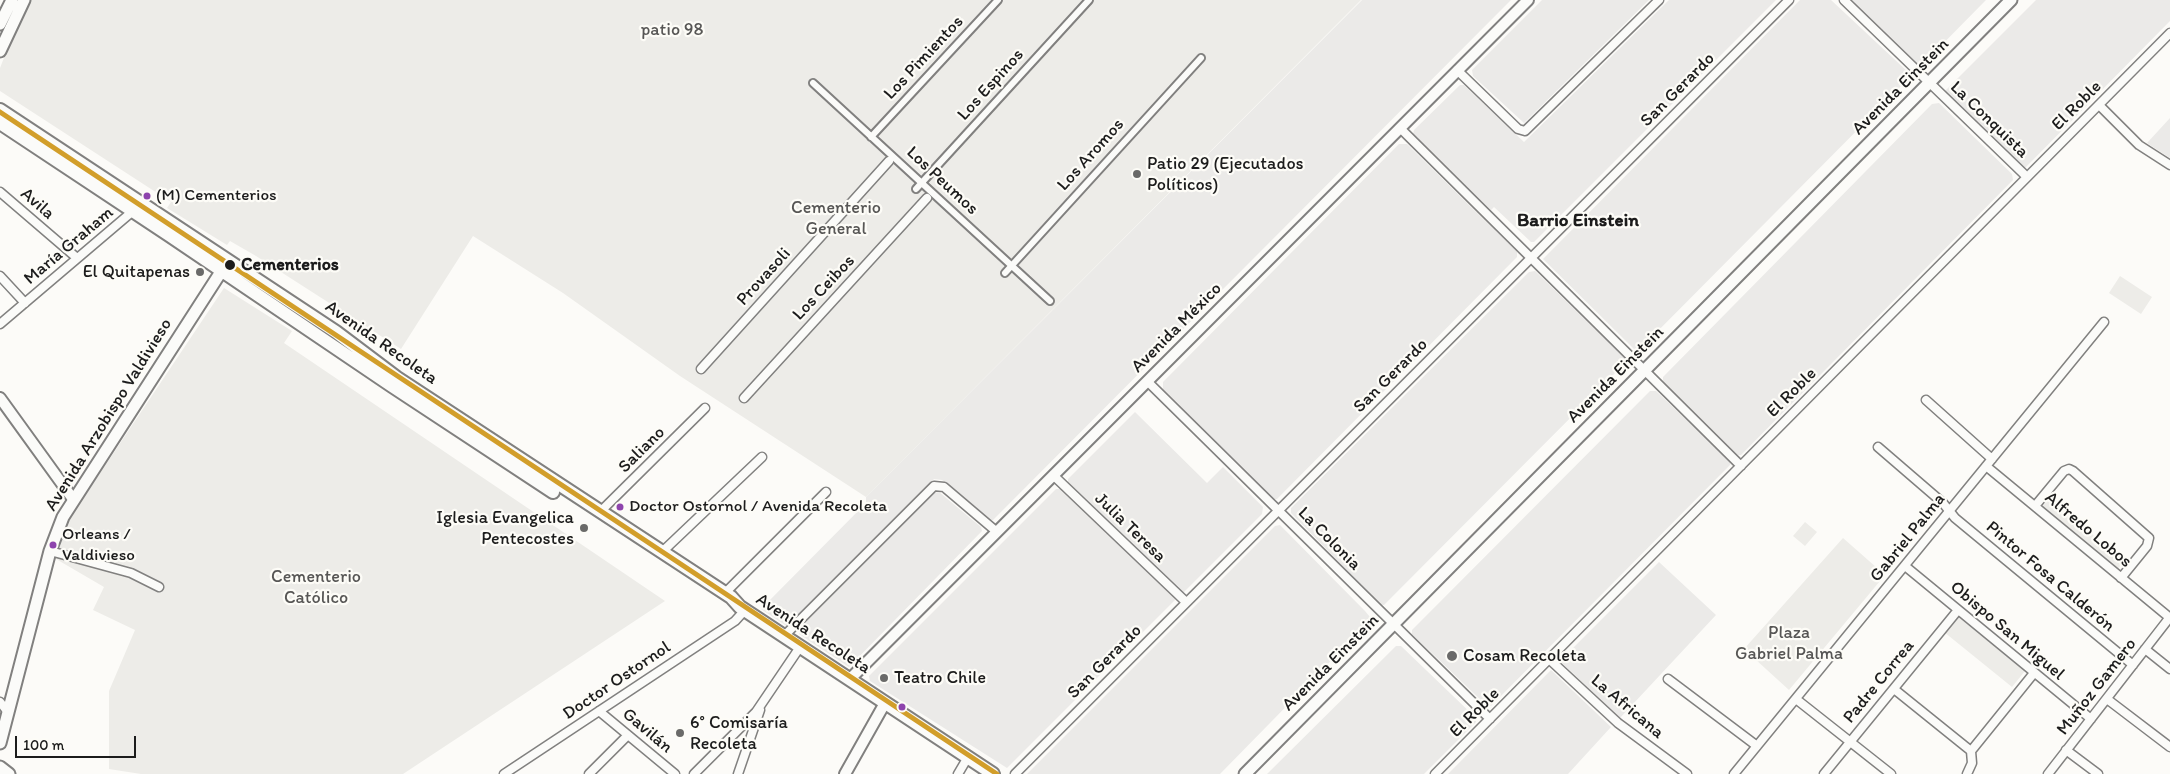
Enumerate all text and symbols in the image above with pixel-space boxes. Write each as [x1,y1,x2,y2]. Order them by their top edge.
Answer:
street label: Los Pimientos [880,11,968,105]
park label: patio 98 [641,19,703,41]
street label: Avenida Einstein [1848,34,1954,140]
street label: Los Espinos [953,45,1029,125]
street label: San Gerardo [1636,48,1720,132]
street label: El Roble [2047,76,2107,136]
street label: La Conquista [1945,77,2033,163]
street label: Los Aromos [1053,114,1129,196]
street label: Los Peumos [901,142,983,220]
place label: Patio 29 (Ejecutados Políticos) [1147,153,1304,195]
marker: Patio 29 (Ejecutados Políticos) [1131,168,1143,180]
street label: Avila [16,183,58,225]
place label: (M) Cementerios [156,186,277,206]
marker: (M) Cementerios [142,191,152,201]
park label: Cementerio General [791,197,881,240]
street label: María Graham [20,202,118,290]
district label: Barrio Einstein [1517,210,1639,232]
street label: Provasoli [732,243,796,311]
street label: Los Ceibos [788,251,860,325]
place label: Cementerios [241,254,339,276]
marker: Cementerios [223,258,237,272]
place label: El Quitapenas [83,261,190,283]
marker: El Quitapenas [194,266,206,278]
street label: Avenida México [1127,278,1227,378]
street label: Avenida Recoleta [321,296,441,390]
street label: Avenida Arzobispo Valdivieso [41,315,177,515]
street label: Avenida Einstein [1563,322,1669,428]
street label: San Gerardo [1349,334,1433,418]
street label: El Roble [1762,363,1822,423]
street label: Saliano [614,422,670,478]
street label: Alfredo Lobos [2040,487,2136,573]
street label: Julia Teresa [1090,488,1170,568]
street label: Gabriel Palma [1866,489,1950,587]
place label: Doctor Ostornol / Avenida Recoleta [629,497,887,517]
marker: Doctor Ostornol / Avenida Recoleta [615,502,625,512]
street label: La Colonia [1293,503,1365,575]
place label: Iglesia Evangelica Pentecostes [436,507,574,550]
street label: Pintor Fosa Calderón [1981,517,2119,637]
marker: Iglesia Evangelica Pentecostes [578,522,590,534]
place label: Orleans / Valdivieso [62,525,135,565]
marker: Orleans / Valdivieso [48,540,58,550]
park label: Cementerio Católico [271,566,361,608]
street label: Obispo San Miguel [1945,577,2069,685]
street label: Avenida Recoleta [752,589,874,679]
street label: Avenida Einstein [1278,610,1384,716]
street label: San Gerardo [1063,620,1147,704]
park label: Plaza Gabriel Palma [1735,622,1843,664]
street label: Muñoz Gamero [2052,634,2142,740]
street label: Padre Correa [1839,636,1919,728]
street label: Doctor Ostornol [559,637,675,725]
place label: Cosam Recoleta [1463,645,1586,667]
marker: Cosam Recoleta [1445,649,1459,663]
place label: Teatro Chile [894,667,986,689]
street label: La Africana [1586,670,1668,744]
marker: Teatro Chile [878,672,890,684]
street label: El Roble [1445,683,1505,743]
unlabelled marker [897,702,907,712]
street label: Gavilán [617,704,677,758]
place label: 6° Comisaría Recoleta [690,712,788,754]
scale bar [18,726,139,758]
marker: 6° Comisaría Recoleta [674,727,686,739]
text: 100 m [23,736,64,754]

